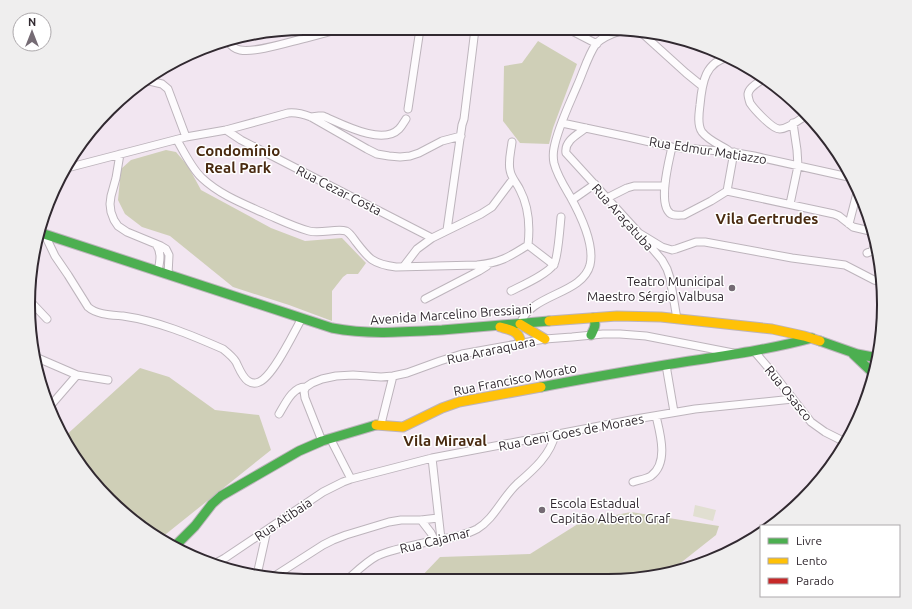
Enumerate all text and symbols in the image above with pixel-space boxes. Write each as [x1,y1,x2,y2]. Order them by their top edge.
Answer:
north arrow [12,12,52,52]
text: N [28,16,36,28]
street label: Rua Edmur Matiazzo [648,134,768,166]
district label: Condomínio Real Park [196,142,280,176]
street label: Rua Cezar Costa [294,162,384,218]
street label: Rua Araçatuba [589,181,657,253]
district label: Vila Gertrudes [716,210,818,227]
place label: Teatro Municipal Maestro Sérgio Valbusa [587,274,725,303]
marker: Teatro Municipal Maestro Sérgio Valbusa [727,283,737,293]
street label: Avenida Marcelino Bressiani [370,301,532,327]
street label: Rua Araraquara [445,334,537,366]
street label: Rua Francisco Morato [452,360,578,398]
street label: Rua Osasco [763,363,815,423]
street label: Rua Geni Goes de Moraes [497,411,645,453]
district label: Vila Miraval [403,432,487,449]
street label: Rua Atibaia [252,495,314,543]
place label: Escola Estadual Capitão Alberto Graf [550,496,670,525]
marker: Escola Estadual Capitão Alberto Graf [537,505,547,515]
street label: Rua Cajamar [398,524,472,556]
legend [760,525,900,597]
text: Livre [796,534,822,547]
text: Lento [796,554,827,567]
text: Parado [796,574,834,587]

